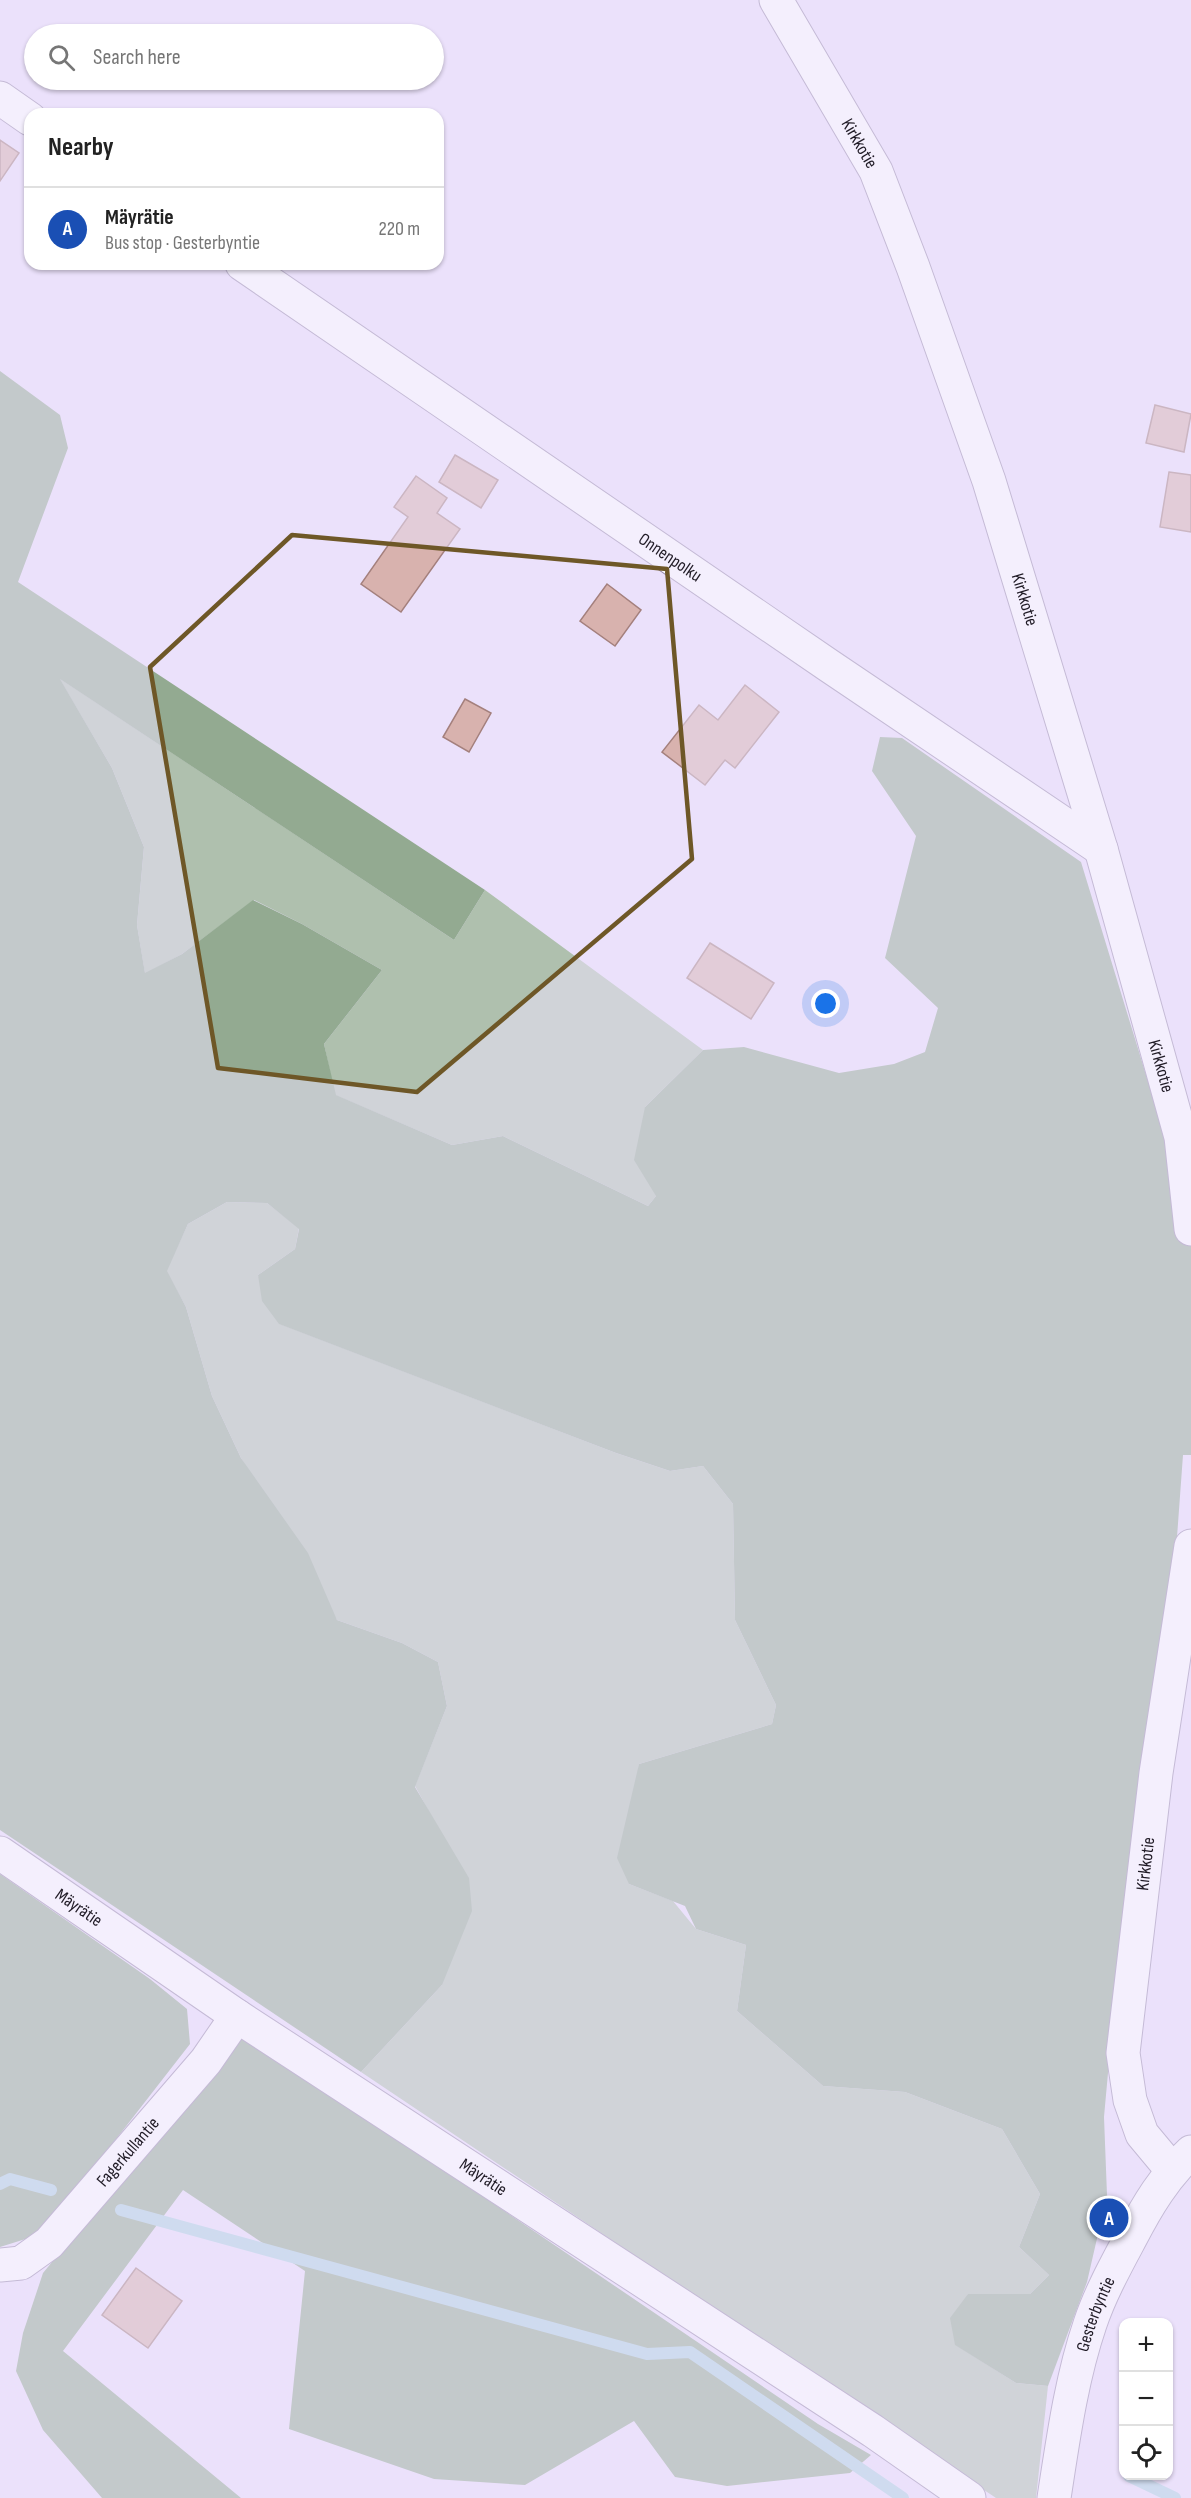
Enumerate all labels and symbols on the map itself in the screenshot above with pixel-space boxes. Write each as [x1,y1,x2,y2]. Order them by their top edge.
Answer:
street label: Kirkkotie [837,115,882,172]
street label: Onnenpolku [635,528,706,586]
street label: Kirkkotie [1007,571,1043,628]
your location [811,989,840,1018]
street label: Kirkkotie [1144,1037,1179,1095]
street label: Kirkkotie [1132,1836,1159,1892]
street label: Mäyrätie [52,1884,107,1931]
street label: Fagerkullantie [92,2113,163,2191]
street label: Mäyrätie [456,2154,511,2200]
pin: A [1090,2196,1128,2240]
street label: Gesterbyntie [1072,2273,1119,2354]

